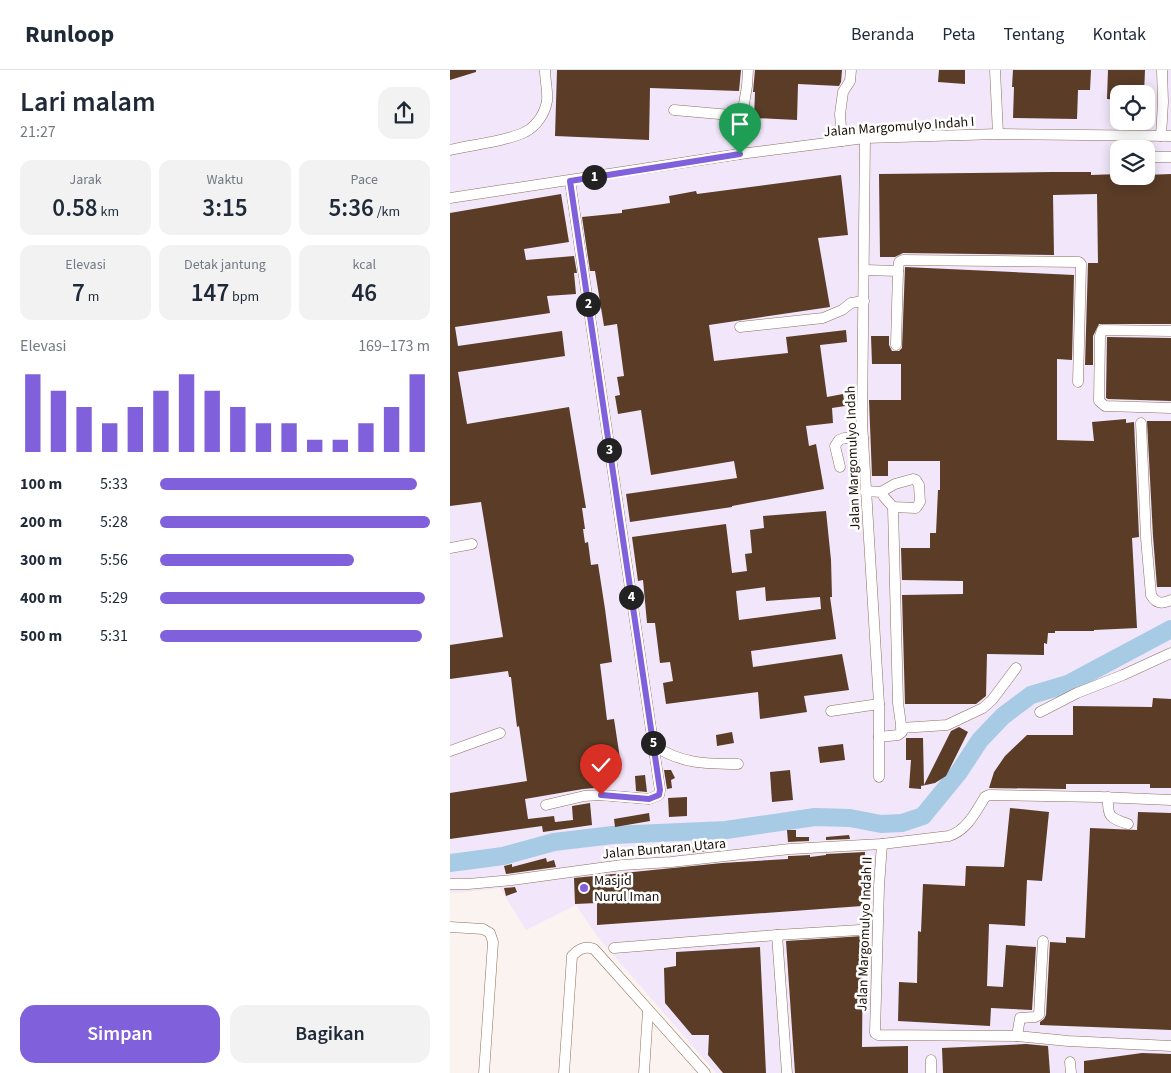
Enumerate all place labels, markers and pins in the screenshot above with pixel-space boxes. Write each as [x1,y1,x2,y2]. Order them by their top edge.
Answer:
pin [719,103,761,154]
pin: 1 [582,164,606,190]
pin: 2 [576,292,600,316]
pin: 3 [596,438,622,462]
pin: 4 [618,584,644,610]
pin: 5 [640,730,666,756]
pin [580,744,622,795]
place label: Masjid Nurul Iman [594,871,660,907]
marker: Masjid Nurul Iman [578,882,590,894]

